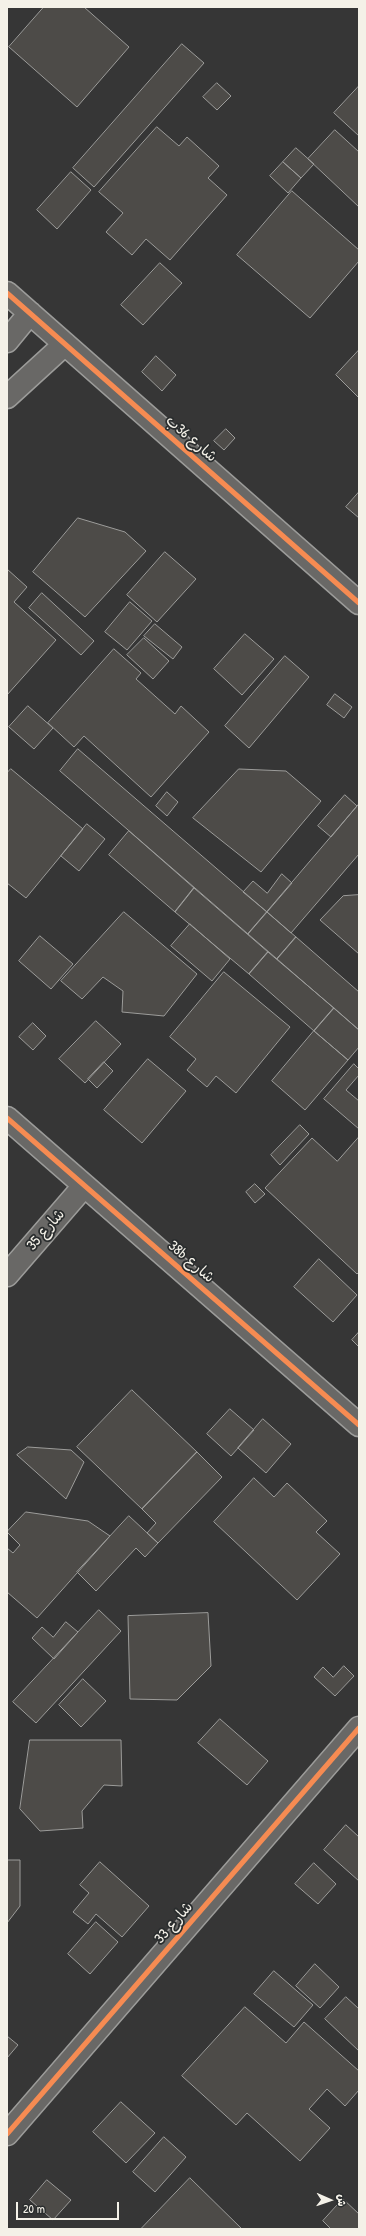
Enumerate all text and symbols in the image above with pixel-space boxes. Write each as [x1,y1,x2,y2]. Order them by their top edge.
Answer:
street label: شارع 36ب [162,412,220,466]
street label: شارع 35 [23,1206,69,1254]
street label: 38b شارع [164,1237,218,1287]
street label: شارع 33 [151,1898,197,1948]
north arrow [310,2180,350,2220]
scale bar [18,2194,121,2220]
text: ش [335,2194,349,2207]
text: 20 m [23,2200,45,2217]

